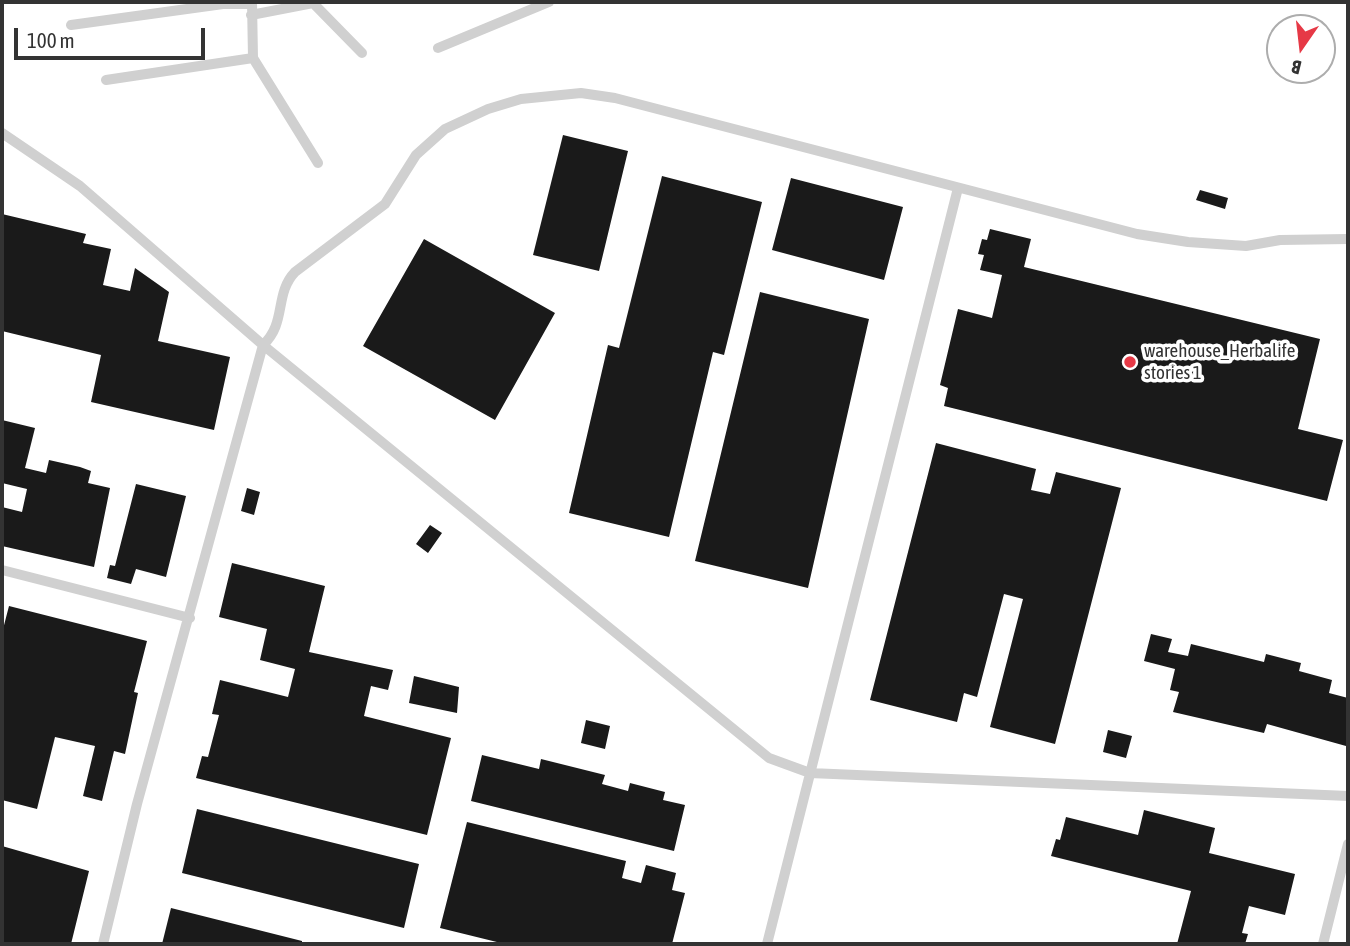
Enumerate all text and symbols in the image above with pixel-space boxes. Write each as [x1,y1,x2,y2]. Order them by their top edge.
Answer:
scale bar [18,14,208,58]
north arrow [1266,14,1336,84]
text: 100 m [27,28,75,52]
text: B [1289,56,1303,79]
place label: warehouse_Herbalife stories 1 [1144,340,1295,384]
marker: warehouse_Herbalife stories 1 [1122,354,1138,370]

